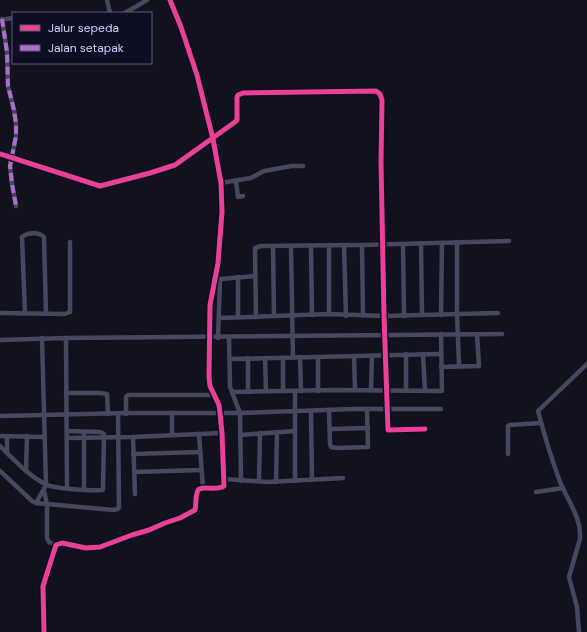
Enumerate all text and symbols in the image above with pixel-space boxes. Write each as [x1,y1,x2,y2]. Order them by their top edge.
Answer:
legend [12,12,152,64]
text: Jalur sepeda [48,20,119,36]
text: Jalan setapak [48,40,124,56]

